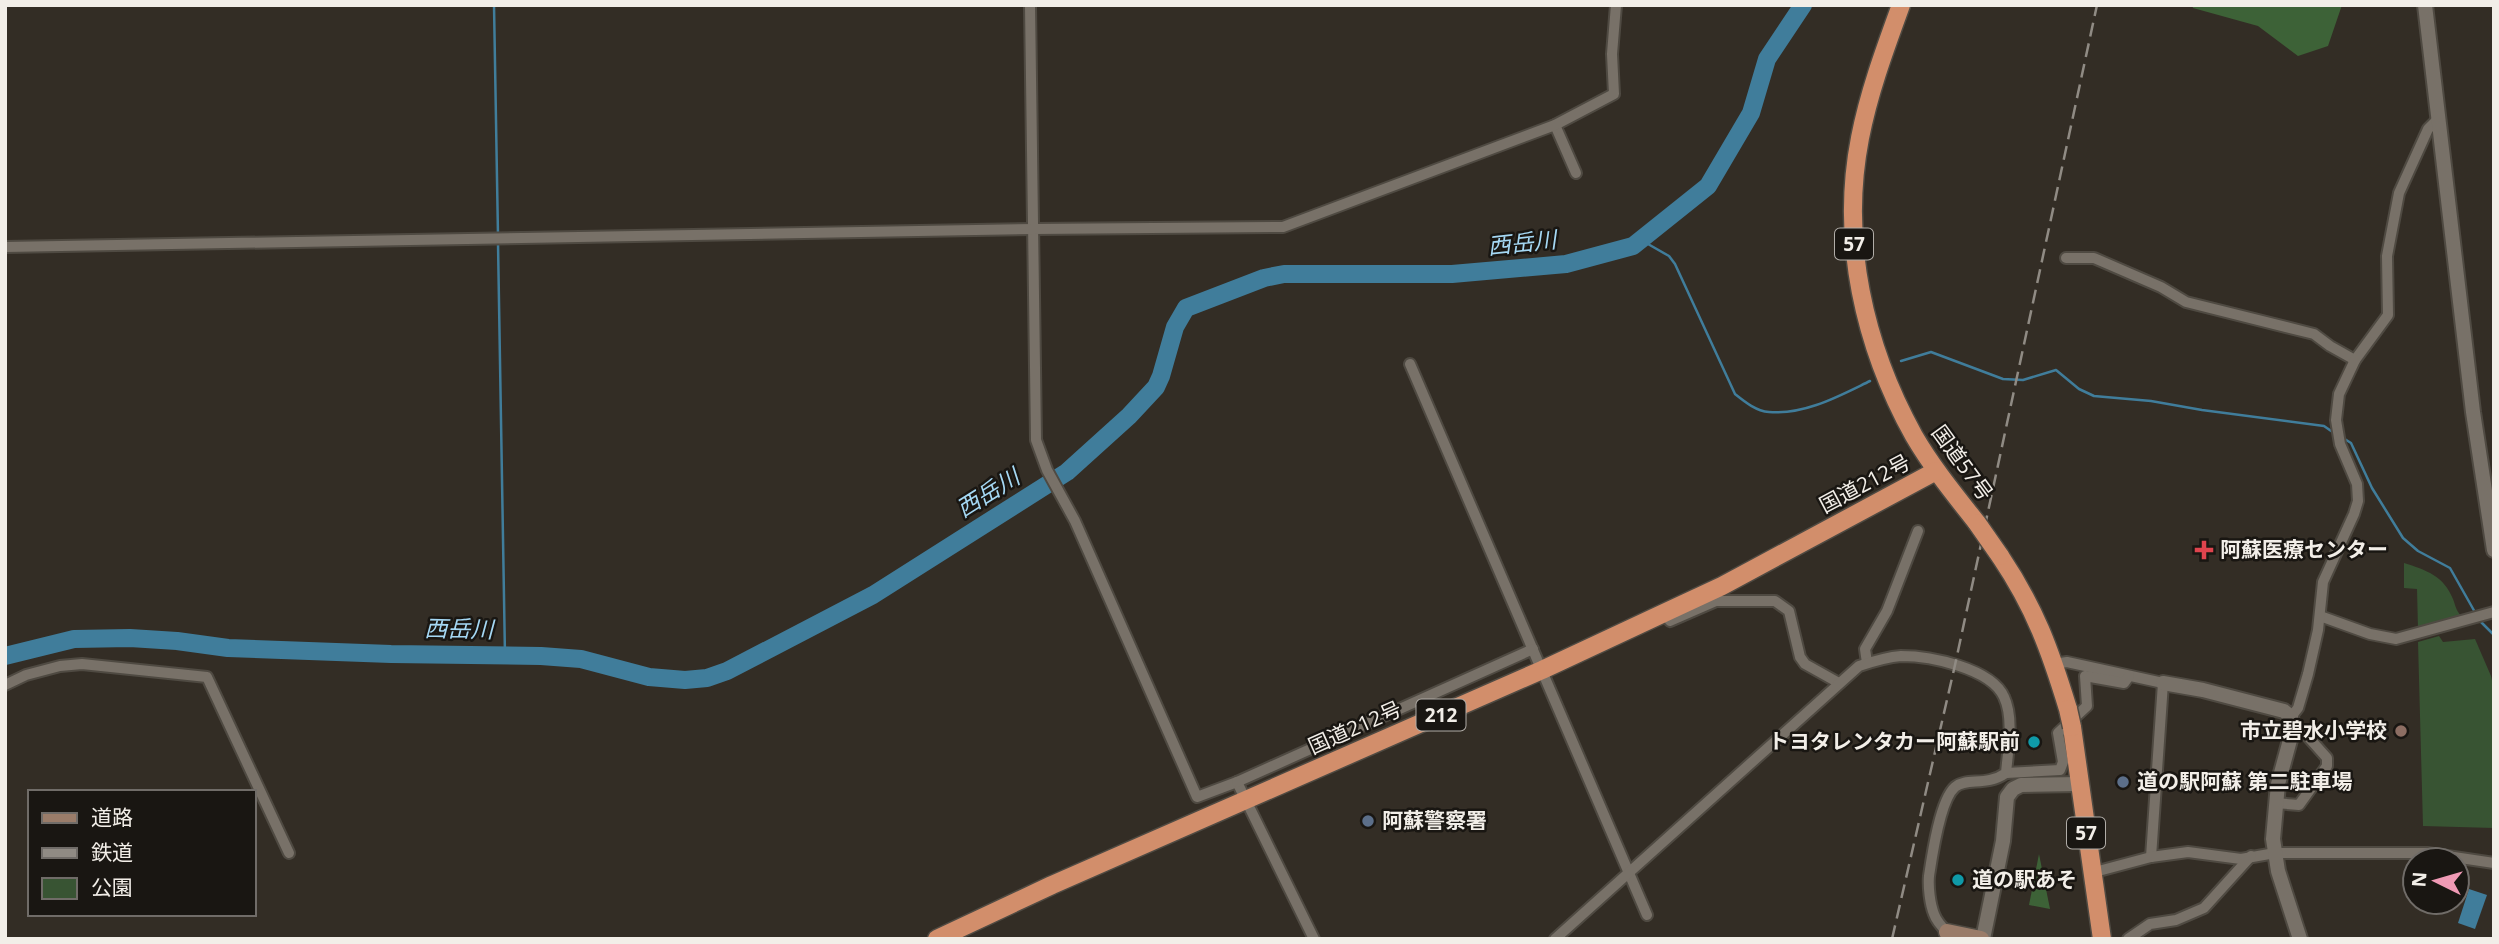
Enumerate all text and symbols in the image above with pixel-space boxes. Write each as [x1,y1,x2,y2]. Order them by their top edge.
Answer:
water label: 西岳川 [1486,222,1561,262]
road number: 57 [1835,228,1873,260]
street label: 国道57号 [1926,419,2000,506]
street label: 国道212号 [1814,448,1915,519]
water label: 西岳川 [950,459,1028,524]
place label: 阿蘇医療センター [2220,535,2388,563]
marker: 阿蘇医療センター [2194,540,2214,560]
water label: 西岳川 [424,611,497,645]
street label: 国道212号 [1304,694,1406,760]
road number: 212 [1416,700,1466,730]
place label: 市立碧水小学校 [2240,716,2387,744]
marker: 市立碧水小学校 [2393,723,2409,739]
place label: トヨタレンタカー阿蘇駅前 [1768,727,2020,755]
marker: トヨタレンタカー阿蘇駅前 [2026,734,2042,750]
place label: 道の駅阿蘇 第二駐車場 [2137,767,2352,795]
marker: 道の駅阿蘇 第二駐車場 [2115,774,2131,790]
legend [28,790,256,916]
text: 道路 [91,803,133,831]
place label: 阿蘇警察署 [1382,806,1487,834]
marker: 阿蘇警察署 [1360,813,1376,829]
road number: 57 [2067,818,2105,848]
text: 鉄道 [91,838,133,866]
north arrow [2401,846,2471,916]
place label: 道の駅あそ [1972,865,2077,893]
text: N [2405,871,2433,888]
marker: 道の駅あそ [1950,872,1966,888]
text: 公園 [91,873,133,901]

